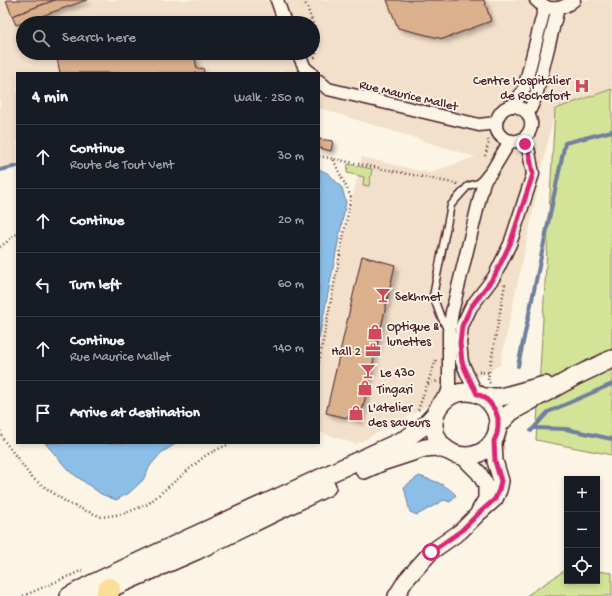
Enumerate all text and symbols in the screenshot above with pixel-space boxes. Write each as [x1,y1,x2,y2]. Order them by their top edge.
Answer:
search box [16,16,320,60]
icon: search [30,27,52,49]
text: Search here [62,29,136,47]
place label: Centre hospitalier de Rochefort [473,74,572,104]
hospital icon: Centre hospitalier de Rochefort [573,77,591,95]
street label: Rue Maurice Mallet [358,78,461,115]
text: 4 min [32,88,68,108]
text: Walk · 250 m [234,91,304,106]
route end [516,135,534,153]
text: Continue [70,140,124,158]
icon: ahead [32,146,54,168]
text: 30 m [278,149,304,164]
text: Route de Tout Vent [70,158,174,173]
icon: ahead [32,210,54,232]
text: Continue [70,212,124,230]
text: 20 m [278,213,304,228]
icon: left [32,274,54,296]
text: Turn left [70,276,121,294]
text: 60 m [278,277,304,292]
bar icon: Sekhmet [374,286,392,304]
place label: Sekhmet [395,290,443,305]
place label: Optique & lunettes [387,320,439,350]
shop icon: Optique & lunettes [366,323,384,341]
text: Continue [70,332,124,350]
icon: ahead [32,338,54,360]
text: 140 m [273,341,304,356]
office icon: Hall 2 [364,341,382,359]
place label: Hall 2 [331,345,362,360]
text: Rue Maurice Mallet [70,350,171,365]
bar icon: Le 430 [359,362,377,380]
place label: Le 430 [380,366,415,381]
shop icon: Tingari [356,379,374,397]
place label: Tingari [376,383,413,398]
place label: L'atelier des saveurs [368,401,431,431]
icon: arrive [32,402,54,424]
text: Arrive at destination [70,404,200,422]
shop icon: L'atelier des saveurs [347,404,365,422]
map controls [564,476,600,584]
button: + [564,476,600,512]
button: − [564,512,600,548]
route start [422,543,440,561]
button: locate [564,548,600,584]

